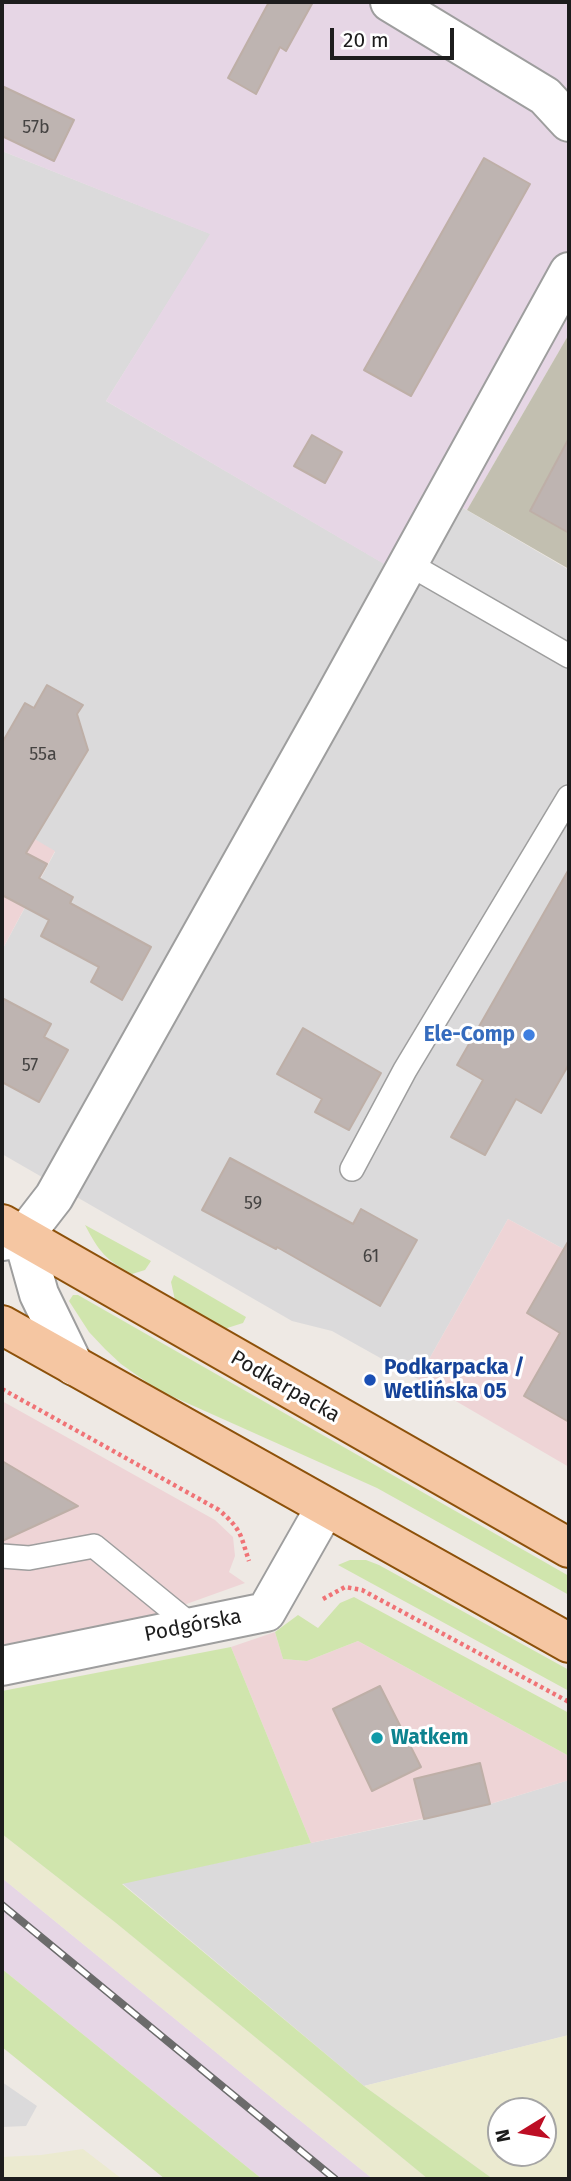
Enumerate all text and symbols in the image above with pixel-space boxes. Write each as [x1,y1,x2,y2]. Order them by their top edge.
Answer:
scale bar [333,14,457,58]
text: 20 m [343,27,389,53]
house number: 57b [22,117,50,139]
house number: 55a [29,744,57,766]
place label: Ele-Comp [424,1022,515,1048]
marker: Ele-Comp [521,1027,537,1043]
house number: 57 [22,1055,38,1077]
house number: 59 [244,1193,262,1215]
house number: 61 [363,1246,379,1268]
street label: Podkarpacka [226,1346,344,1428]
place label: Podkarpacka / Wetlińska 05 [384,1355,525,1405]
marker: Podkarpacka / Wetlińska 05 [362,1372,378,1388]
street label: Podgórska [142,1604,244,1648]
place label: Watkem [391,1725,468,1751]
marker: Watkem [369,1730,385,1746]
north arrow [487,2097,557,2167]
text: N [490,2127,515,2144]

